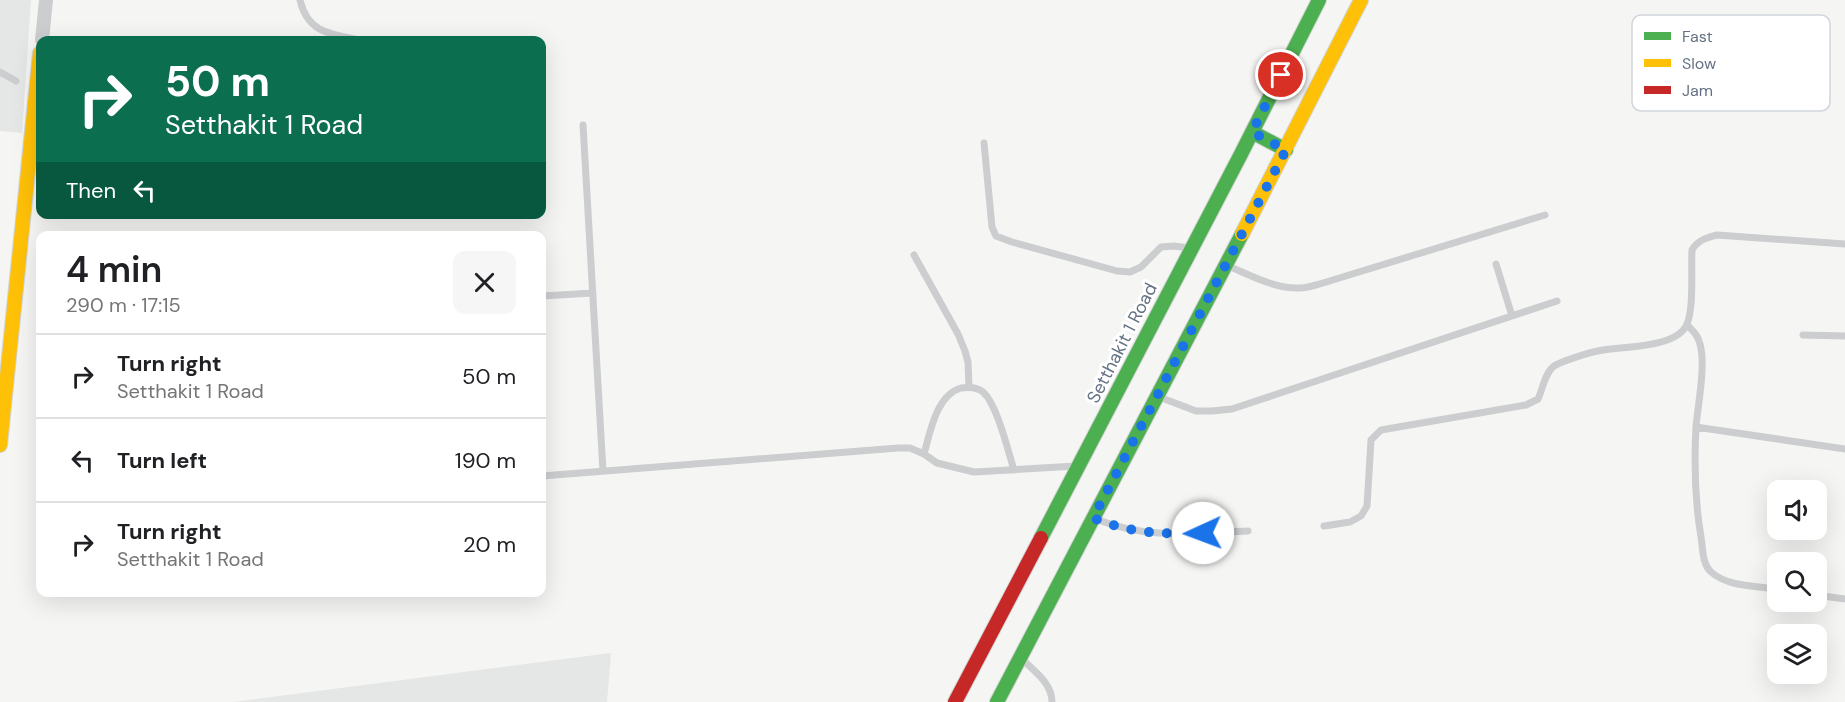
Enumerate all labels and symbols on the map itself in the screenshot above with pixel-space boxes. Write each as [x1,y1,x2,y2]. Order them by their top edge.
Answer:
legend [1632,15,1830,111]
text: Fast [1682,26,1713,47]
pin [1255,49,1306,100]
text: Slow [1682,53,1716,74]
text: Jam [1682,80,1713,101]
street label: Setthakit 1 Road [1081,279,1163,407]
position arrow [1171,501,1235,565]

